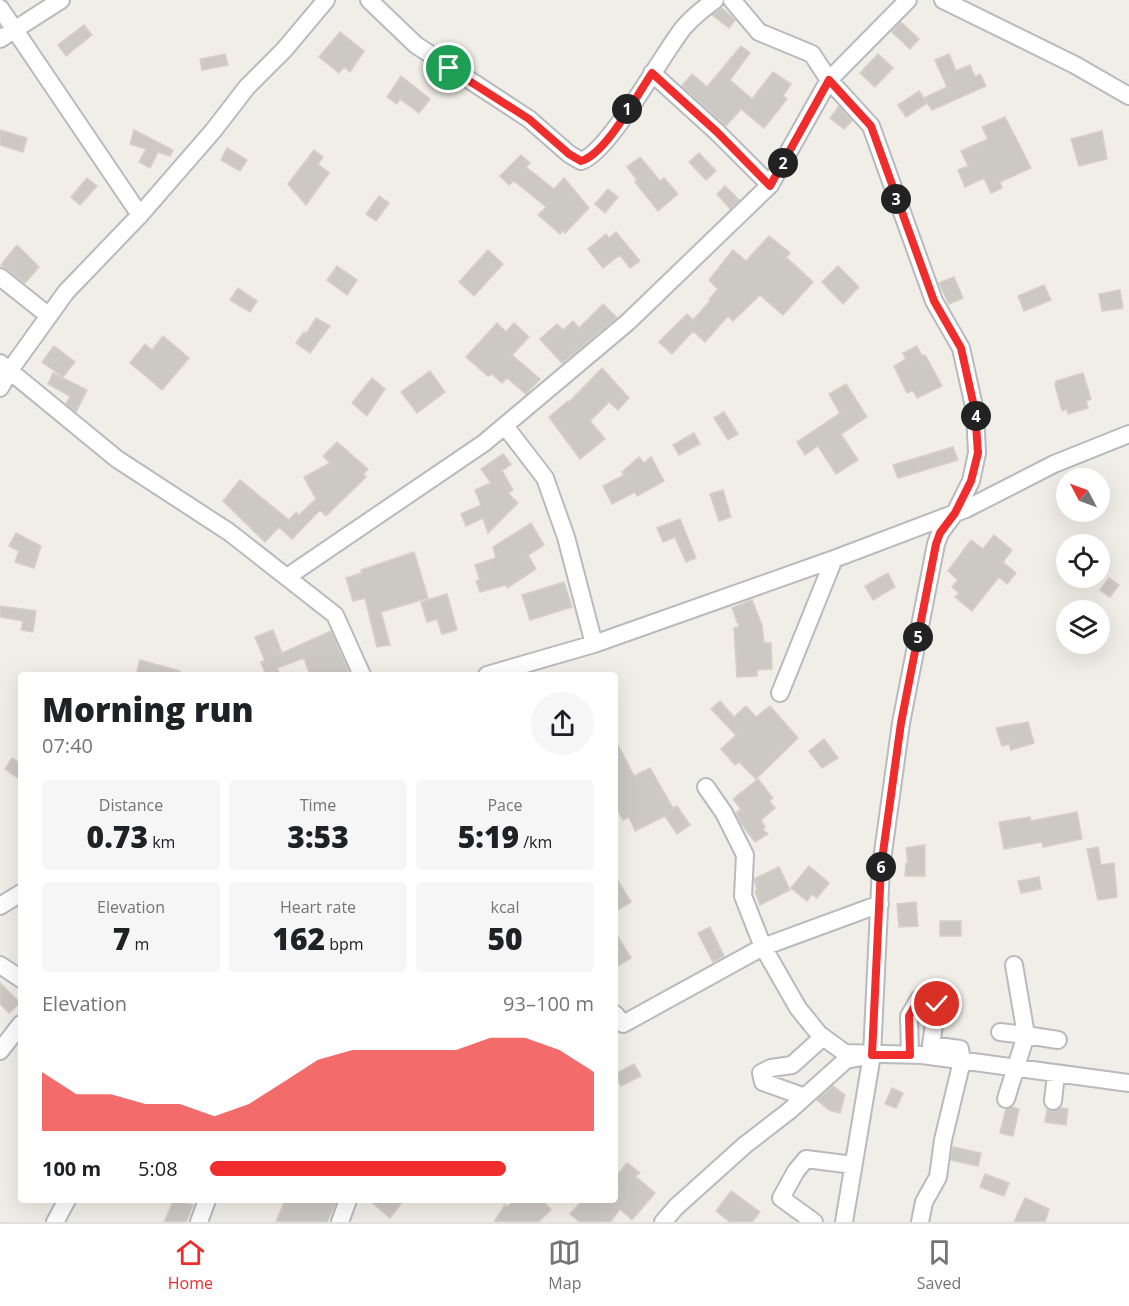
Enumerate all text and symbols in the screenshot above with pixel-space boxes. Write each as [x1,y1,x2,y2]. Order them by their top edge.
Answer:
pin [423,42,474,93]
icon: arrive [432,51,465,84]
pin: 1 [612,94,642,124]
text: 1 [622,98,632,120]
pin: 2 [768,148,798,178]
text: 2 [778,152,788,174]
pin: 3 [881,184,911,214]
text: 3 [891,188,901,210]
pin: 4 [961,401,991,431]
text: 4 [971,405,981,427]
north arrow [1056,468,1110,522]
map controls [1056,468,1110,654]
button: locate [1056,534,1110,588]
button: layers [1056,600,1110,654]
pin: 5 [903,622,933,652]
text: 5 [913,626,923,648]
text: Morning run [42,687,254,732]
button: share [531,692,594,755]
text: 07:40 [42,732,93,759]
text: Distance [99,794,163,816]
text: Time [300,794,336,816]
text: Pace [487,794,523,816]
text: 0.73 [87,816,148,857]
text: 3:53 [287,816,349,857]
text: 5:19 [458,816,519,857]
text: km [148,831,175,853]
text: /km [519,831,552,853]
pin: 6 [866,852,896,882]
text: 6 [876,856,886,878]
text: Elevation [97,896,165,918]
text: Heart rate [280,896,356,918]
text: kcal [491,896,520,918]
text: 7 [113,918,130,959]
text: 162 [272,918,325,959]
text: 50 [487,918,523,959]
text: m [130,933,149,955]
text: bpm [325,933,364,955]
pin [911,978,962,1029]
icon: check [920,987,953,1020]
text: Elevation [42,990,127,1017]
text: 93–100 m [503,990,594,1017]
text: 100 m [42,1155,101,1182]
text: 5:08 [138,1155,178,1182]
tab: Home [168,1236,213,1294]
tab: Map [548,1236,581,1294]
tab: Saved [917,1236,961,1294]

